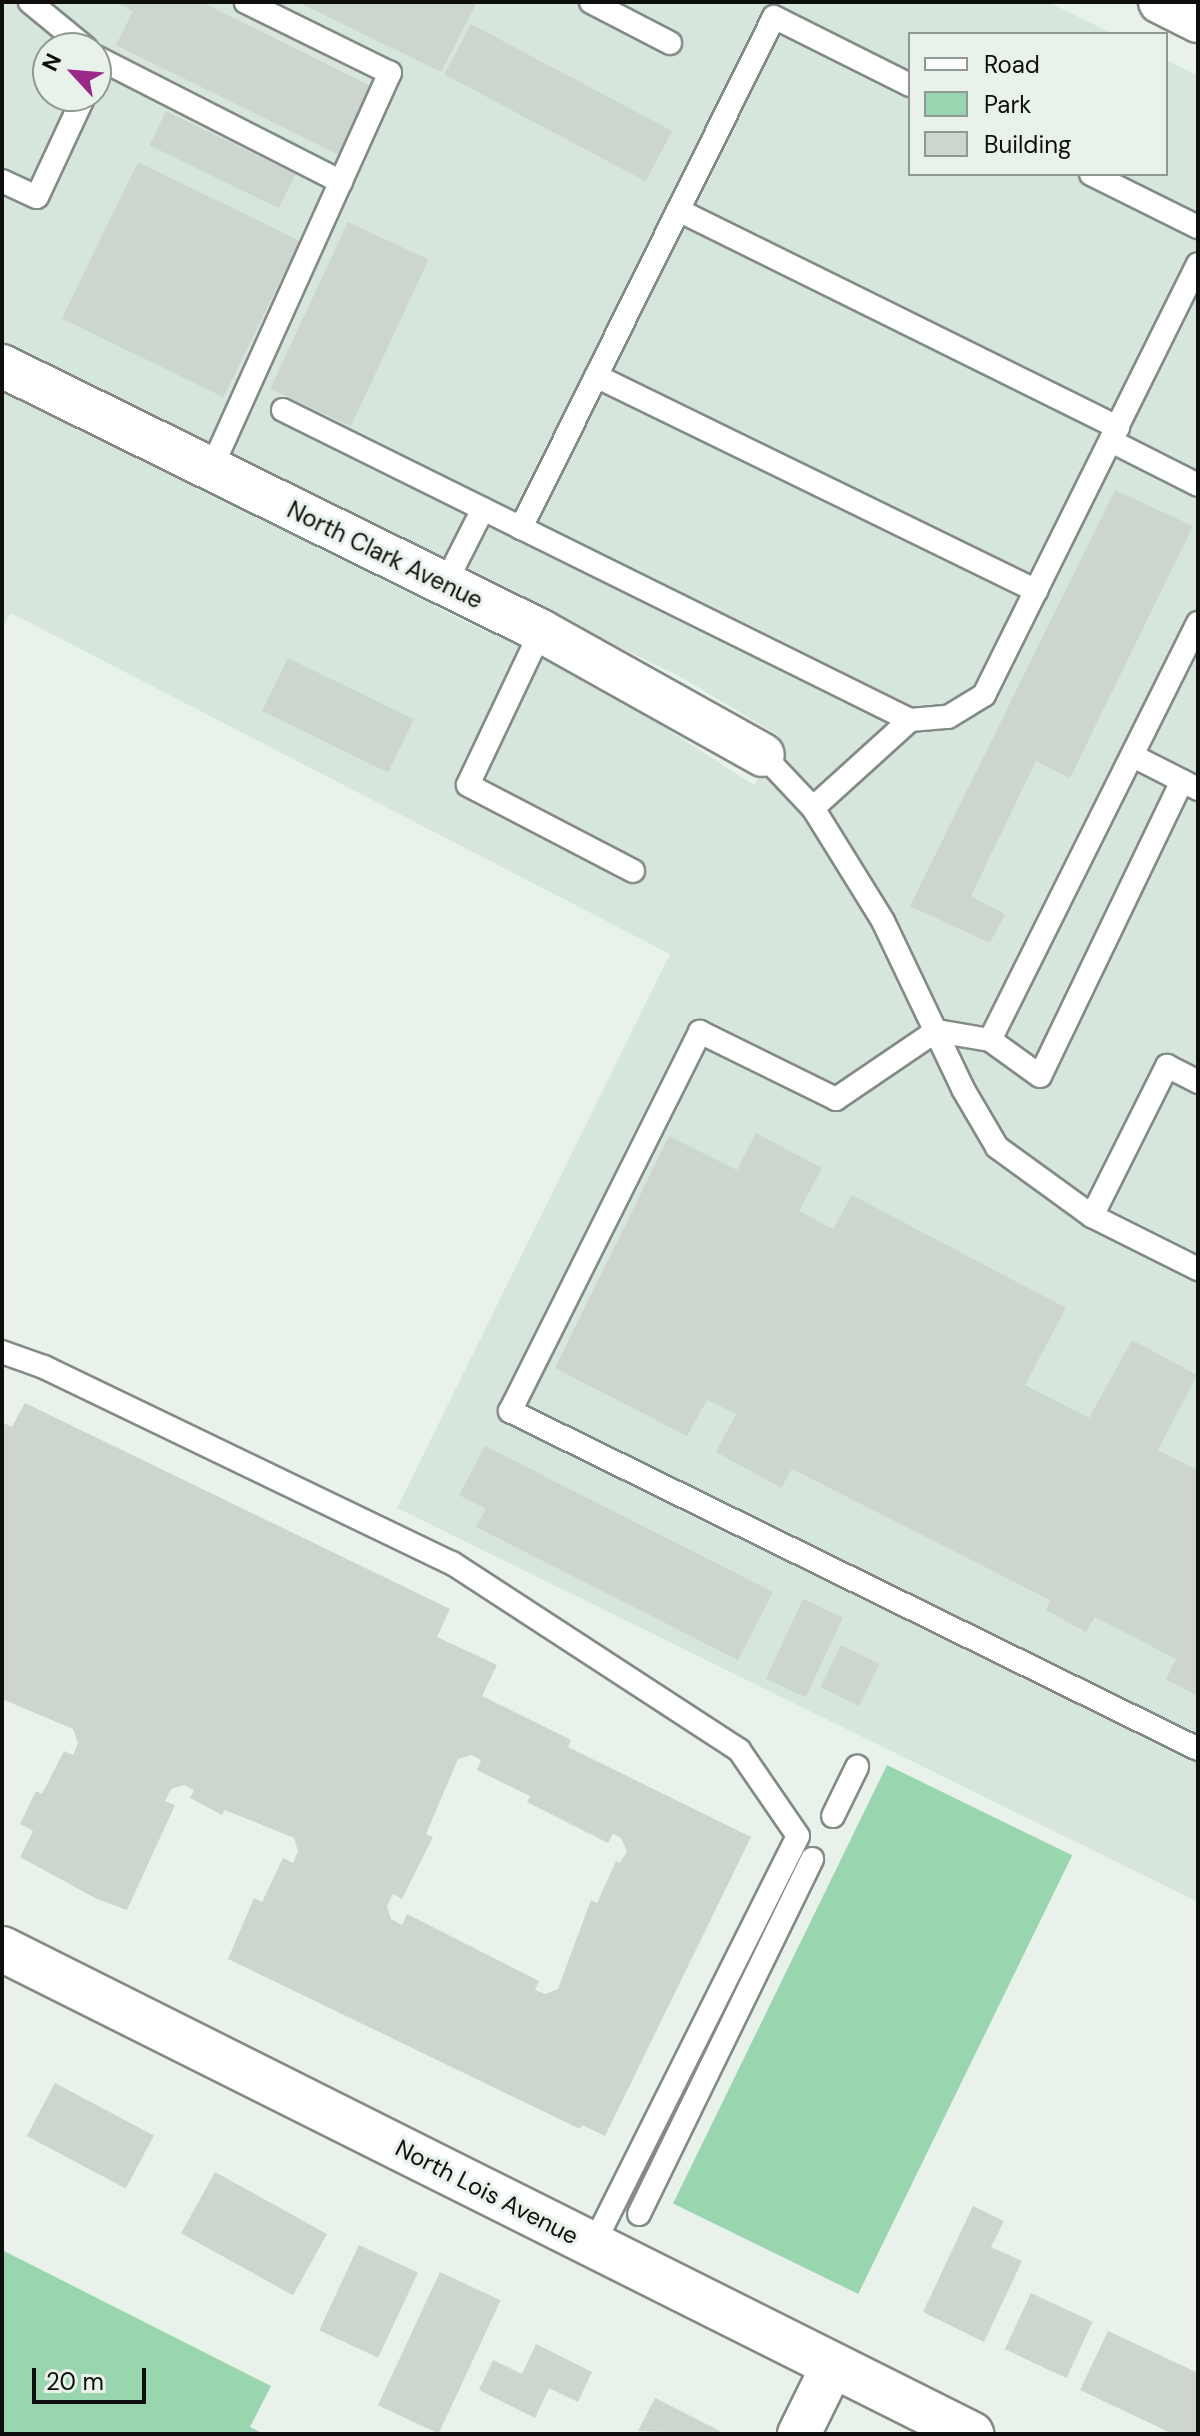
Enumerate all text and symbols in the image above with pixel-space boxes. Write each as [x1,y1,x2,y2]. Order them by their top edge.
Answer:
north arrow [32,32,112,112]
legend [908,32,1168,176]
text: N [35,49,68,76]
text: Road [984,49,1040,80]
text: Park [984,89,1031,120]
text: Building [984,129,1071,160]
street label: North Clark Avenue [283,495,487,615]
street label: North Lois Avenue [391,2133,583,2251]
scale bar [36,2352,150,2402]
text: 20 m [46,2366,104,2397]

